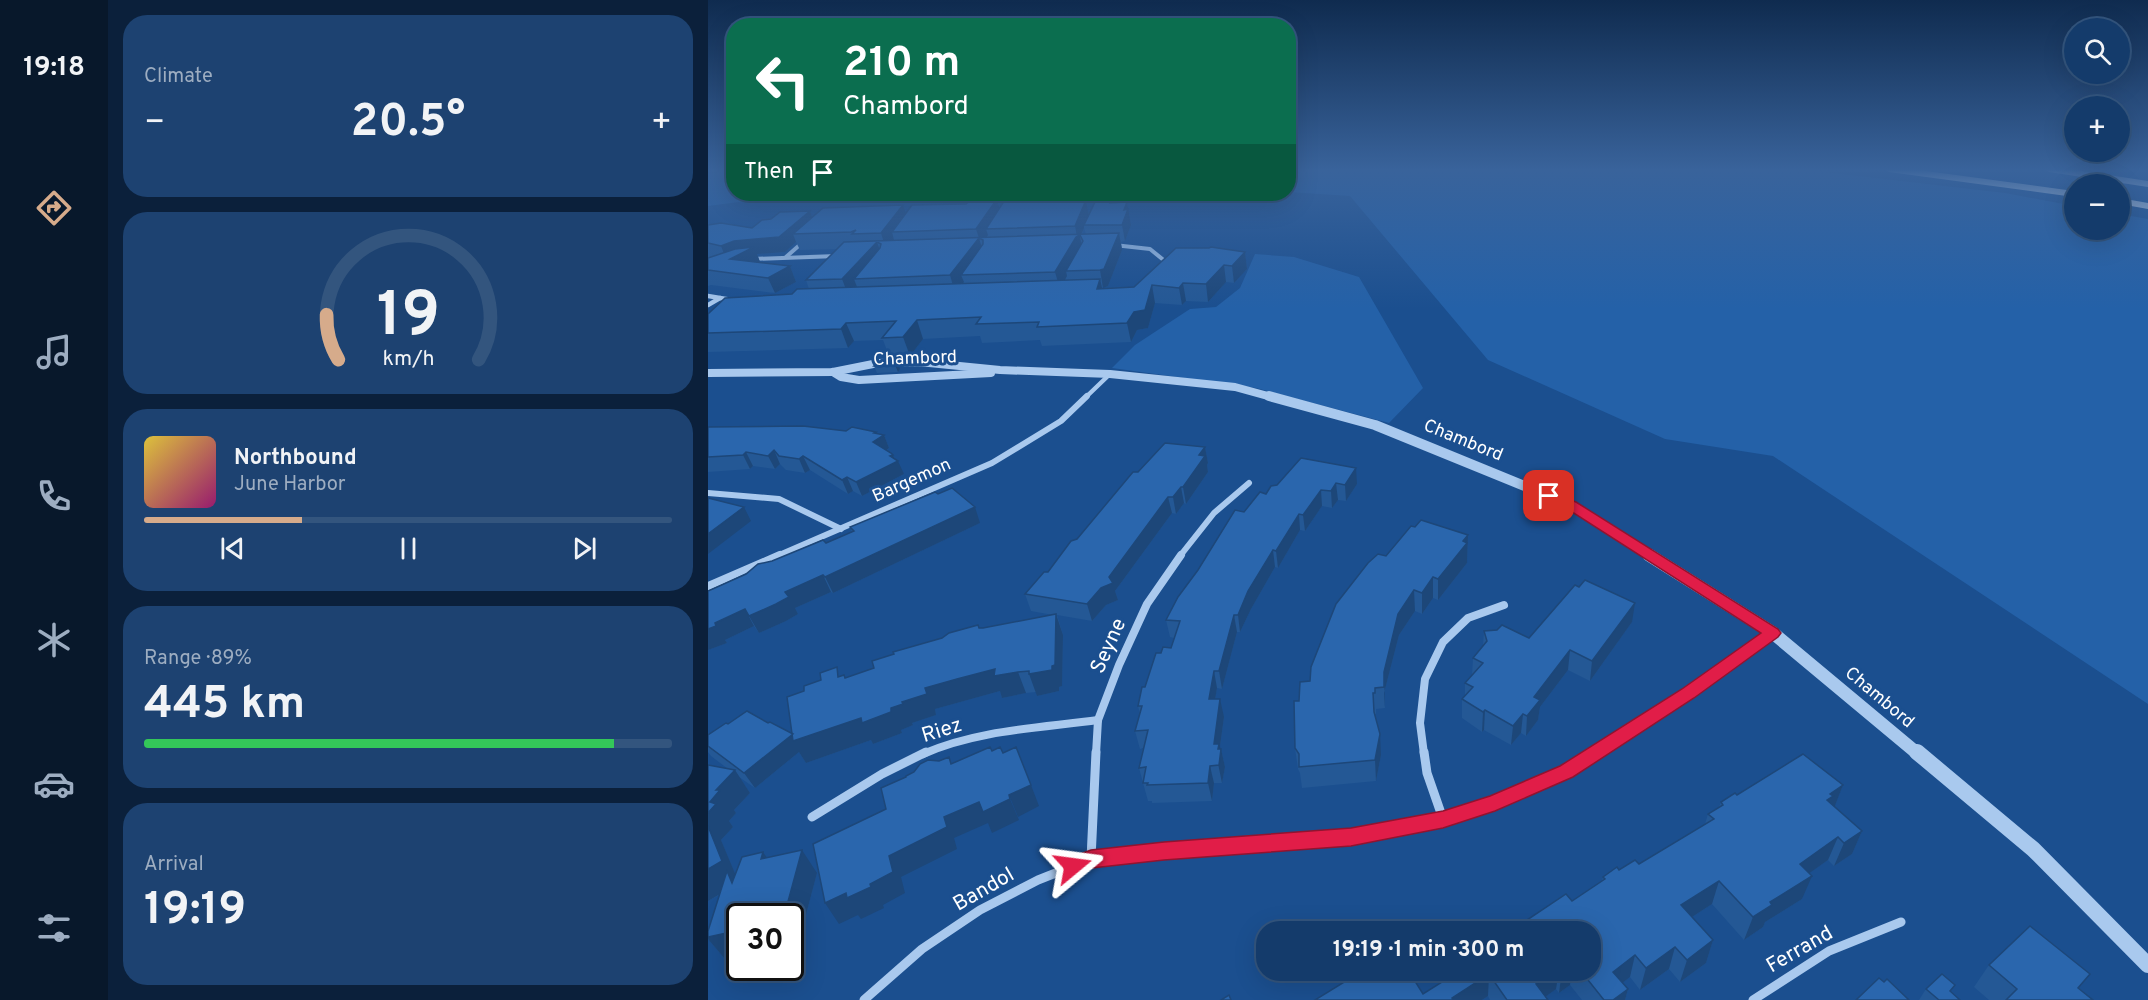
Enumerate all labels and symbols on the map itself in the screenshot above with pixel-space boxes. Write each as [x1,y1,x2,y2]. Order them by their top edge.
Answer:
street label: Chambord [873,346,957,372]
street label: Chambord [1420,415,1506,467]
street label: Bargemon [869,453,955,509]
pin [1523,470,1574,521]
street label: Seyne [1085,614,1133,678]
street label: Chambord [1839,662,1919,734]
street label: Riez [918,712,966,750]
position arrow [1041,834,1105,898]
street label: Bandol [948,862,1020,918]
speed limit sign: 30 [726,903,804,981]
street label: Ferrand [1762,920,1838,980]

